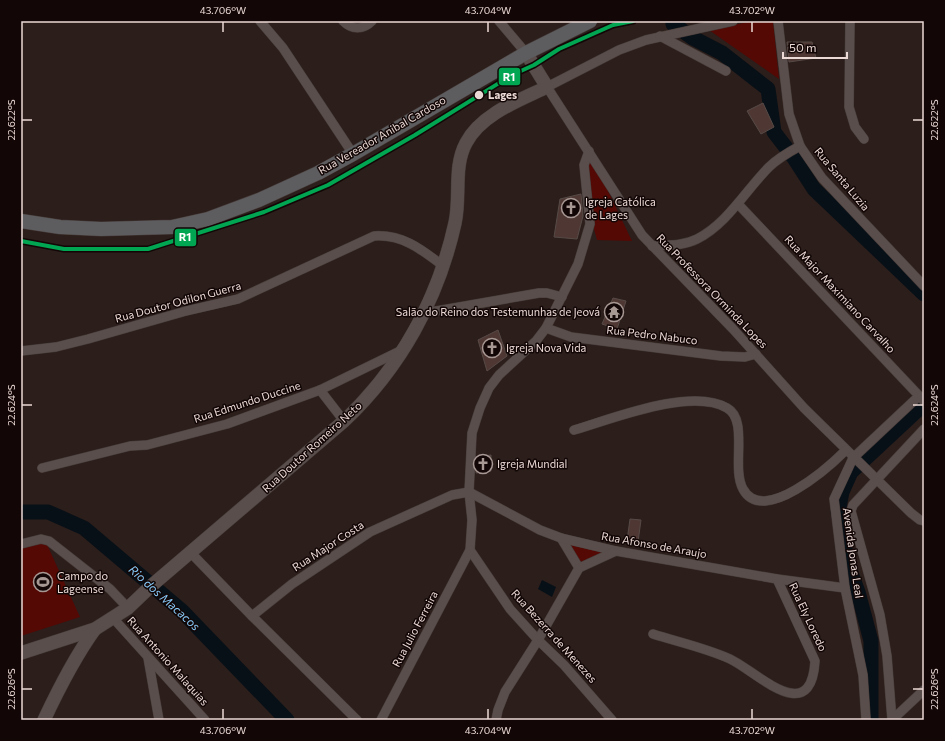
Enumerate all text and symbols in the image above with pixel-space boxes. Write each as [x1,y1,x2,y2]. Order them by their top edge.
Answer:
text: 43.706°W [200,4,246,16]
text: 43.704°W [465,4,511,16]
text: 43.702°W [729,4,775,16]
scale bar [783,34,847,60]
text: 50 m [789,40,817,54]
line badge: R1 [498,67,521,86]
text: R1 [503,70,515,83]
place label: Lages [488,88,517,101]
marker: Lages [473,89,485,101]
street label: Rua Vereador Anibal Cardoso [316,93,448,176]
text: 22.622°S [5,99,17,141]
text: 22.622°S [928,99,940,141]
street label: Rua Santa Luzia [812,144,873,213]
place label: Igreja Católica de Lages [585,195,656,221]
church icon: Igreja Católica de Lages [560,197,582,219]
line badge: R1 [174,228,197,247]
text: R1 [179,230,191,243]
street label: Rua Professora Orminda Lopes [654,231,771,351]
street label: Rua Major Maximiano Carvalho [782,232,899,355]
street label: Rua Doutor Odilon Guerra [113,278,242,325]
temple icon: Salão do Reino dos Testemunhas de Jeová [603,301,625,323]
place label: Salão do Reino dos Testemunhas de Jeová [396,305,600,319]
street label: Rua Pedro Nabuco [606,322,699,347]
church icon: Igreja Nova Vida [481,337,503,359]
place label: Igreja Nova Vida [506,341,586,354]
street label: Rua Edmundo Duccine [192,378,302,425]
text: 22.624°S [5,384,17,426]
text: 22.624°S [928,384,940,426]
street label: Rua Doutor Romeiro Neto [259,398,364,495]
church icon: Igreja Mundial [472,453,494,475]
place label: Igreja Mundial [497,457,567,470]
street label: Avenida Jonas Leal [840,507,866,599]
street label: Rua Major Costa [290,518,366,574]
street label: Rua Afonso de Araujo [600,529,708,560]
water label: Rio dos Macacos [126,562,203,633]
place label: Campo do Lageense [57,569,108,595]
sports icon: Campo do Lageense [32,571,54,593]
street label: Rua Ely Loredo [787,580,830,654]
street label: Rua Bezerra de Menezes [509,586,600,685]
street label: Rua Julio Ferreira [389,589,441,669]
street label: Rua Antonio Malaquias [125,614,212,708]
text: 22.626°S [5,668,17,710]
text: 22.626°S [928,668,940,710]
text: 43.706°W [200,724,246,736]
text: 43.704°W [465,724,511,736]
text: 43.702°W [729,724,775,736]

